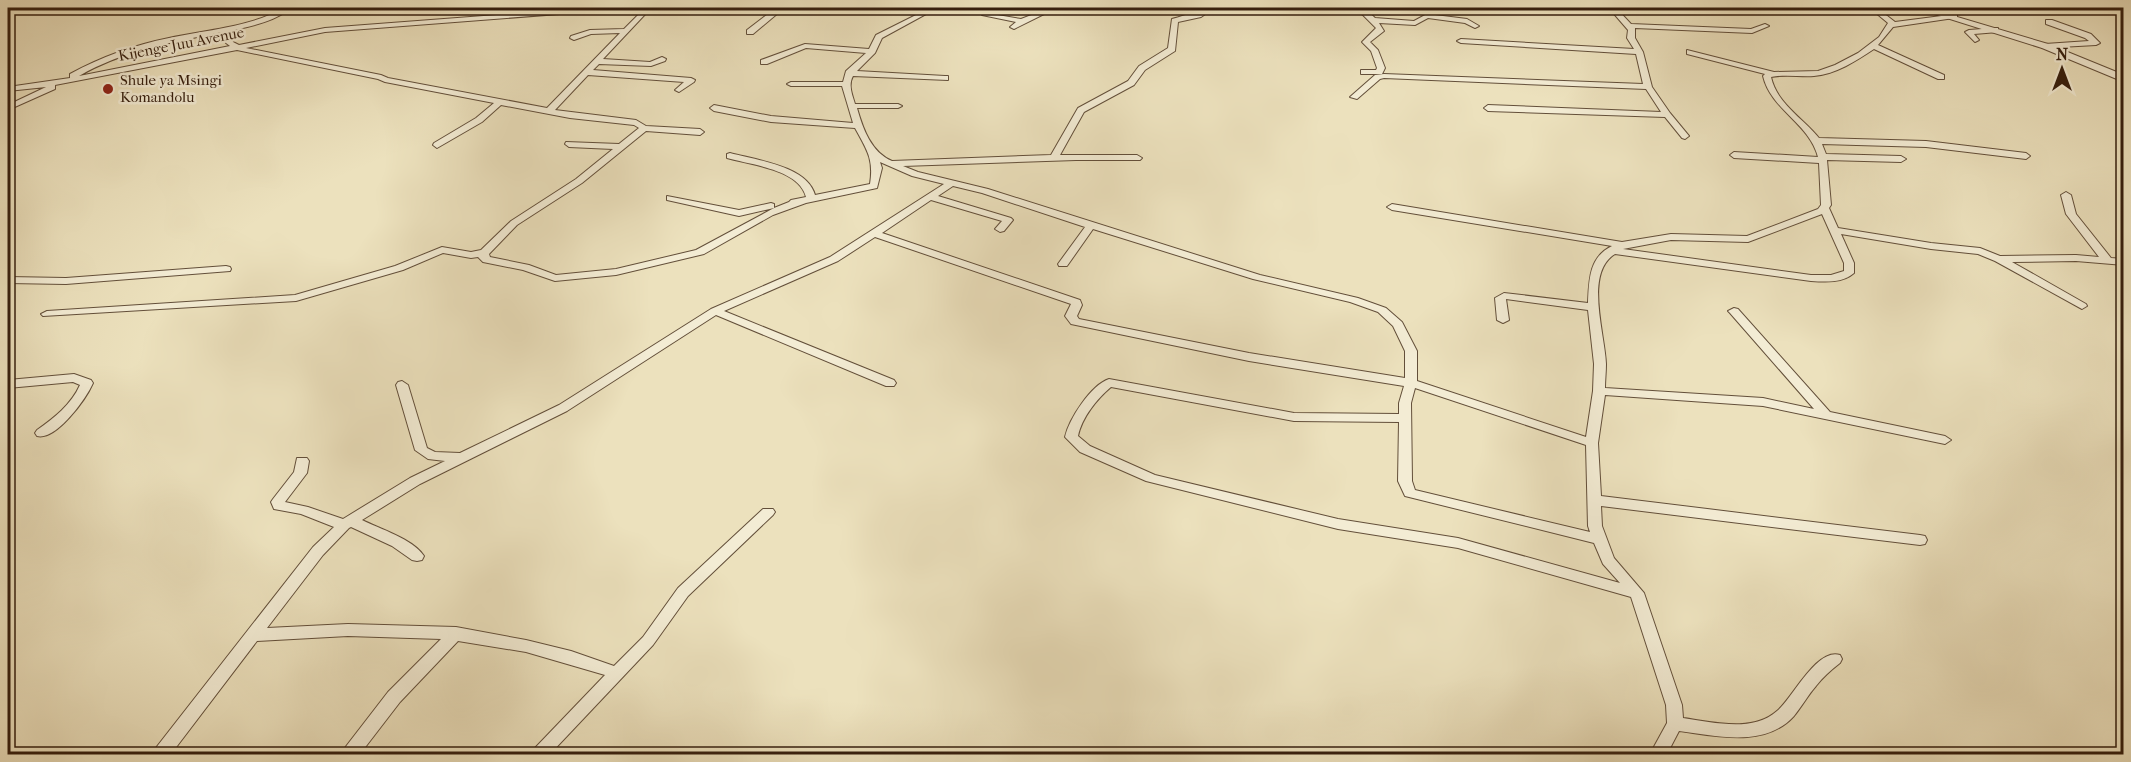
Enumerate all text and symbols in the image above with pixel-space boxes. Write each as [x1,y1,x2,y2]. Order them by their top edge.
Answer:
street label: Kijenge Juu Avenue [117,23,246,65]
north arrow [2032,39,2092,99]
text: N [2056,45,2069,64]
place label: Shule ya Msingi Komandolu [120,71,223,106]
marker: Shule ya Msingi Komandolu [101,82,115,96]

